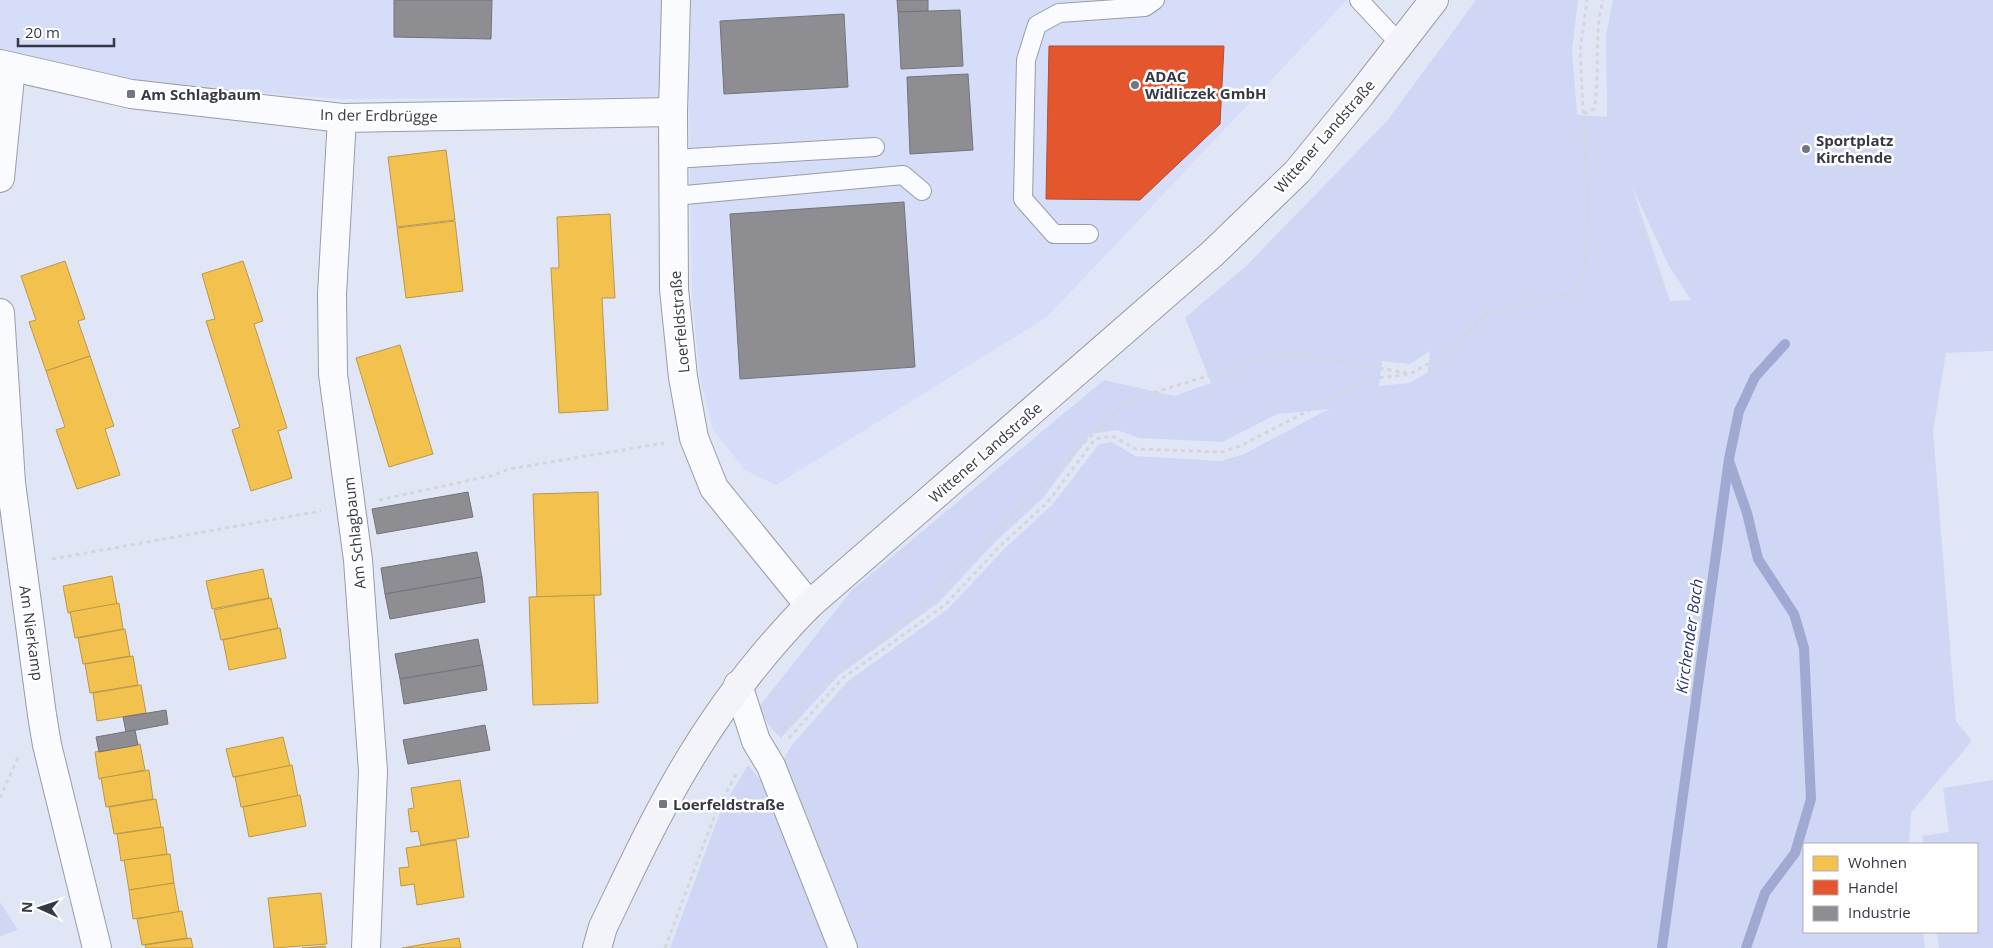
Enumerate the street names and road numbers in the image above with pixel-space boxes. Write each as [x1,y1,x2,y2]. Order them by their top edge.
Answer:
street label: Wittener Landstraße [1269,75,1379,197]
street label: In der Erdbrügge [320,104,438,126]
street label: Loerfeldstraße [665,270,693,374]
street label: Wittener Landstraße [924,397,1046,507]
street label: Am Schlagbaum [338,476,370,590]
street label: Am Nierkamp [15,584,49,682]

